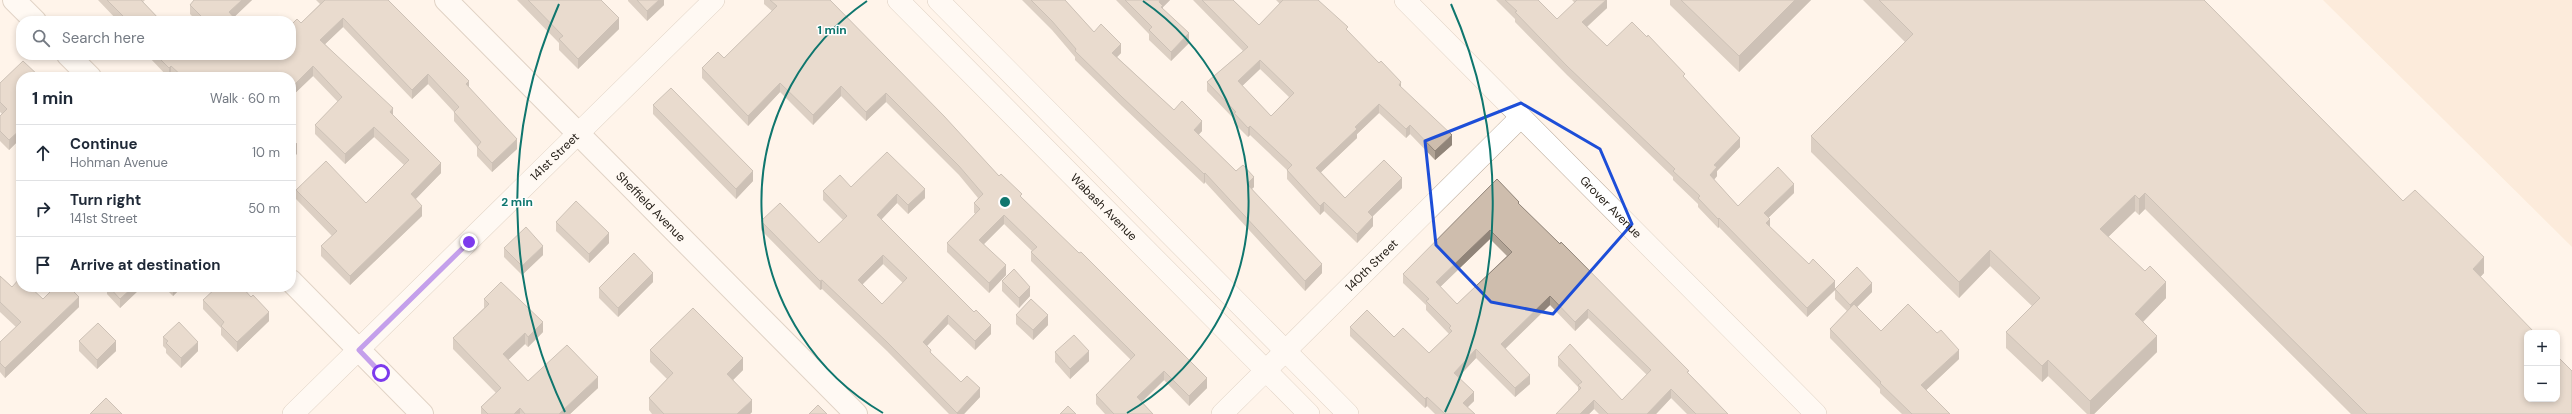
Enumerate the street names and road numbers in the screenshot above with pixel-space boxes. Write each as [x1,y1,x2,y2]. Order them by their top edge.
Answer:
street label: 141st Street [527,129,583,184]
street label: Sheffield Avenue [612,168,689,245]
street label: Wabash Avenue [1067,170,1141,244]
street label: Grover Avenue [1576,173,1645,242]
street label: 140th Street [1342,235,1402,295]

